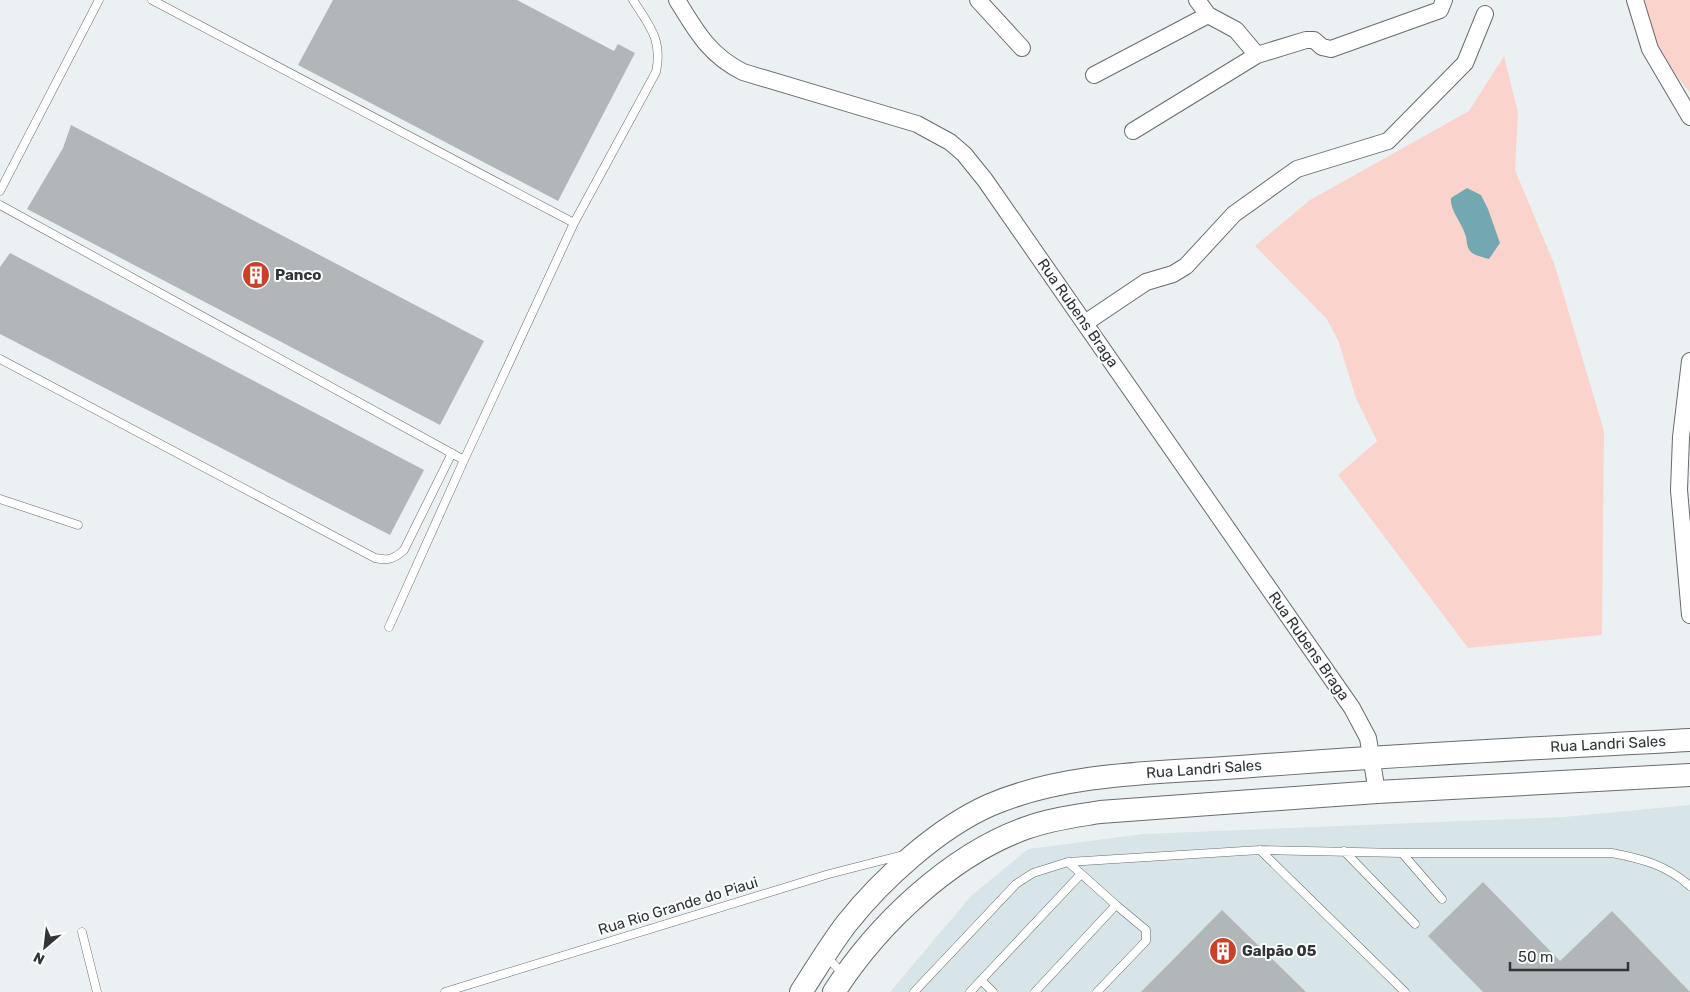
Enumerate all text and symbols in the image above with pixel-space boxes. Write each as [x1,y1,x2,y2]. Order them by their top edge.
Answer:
street label: Rua Rubens Braga [1034,255,1122,371]
building icon: Panco [241,260,271,290]
place label: Panco [275,266,321,284]
street label: Rua Rubens Braga [1265,588,1353,704]
street label: Rua Landri Sales [1550,732,1667,756]
street label: Rua Landri Sales [1146,756,1263,782]
street label: Rua Rio Grande do Piaui [596,873,760,939]
north arrow [20,922,70,972]
building icon: Galpão 05 [1208,936,1238,966]
scale bar [1510,940,1628,972]
place label: Galpão 05 [1242,942,1317,960]
text: N [31,948,48,968]
text: 50 m [1518,948,1553,966]

